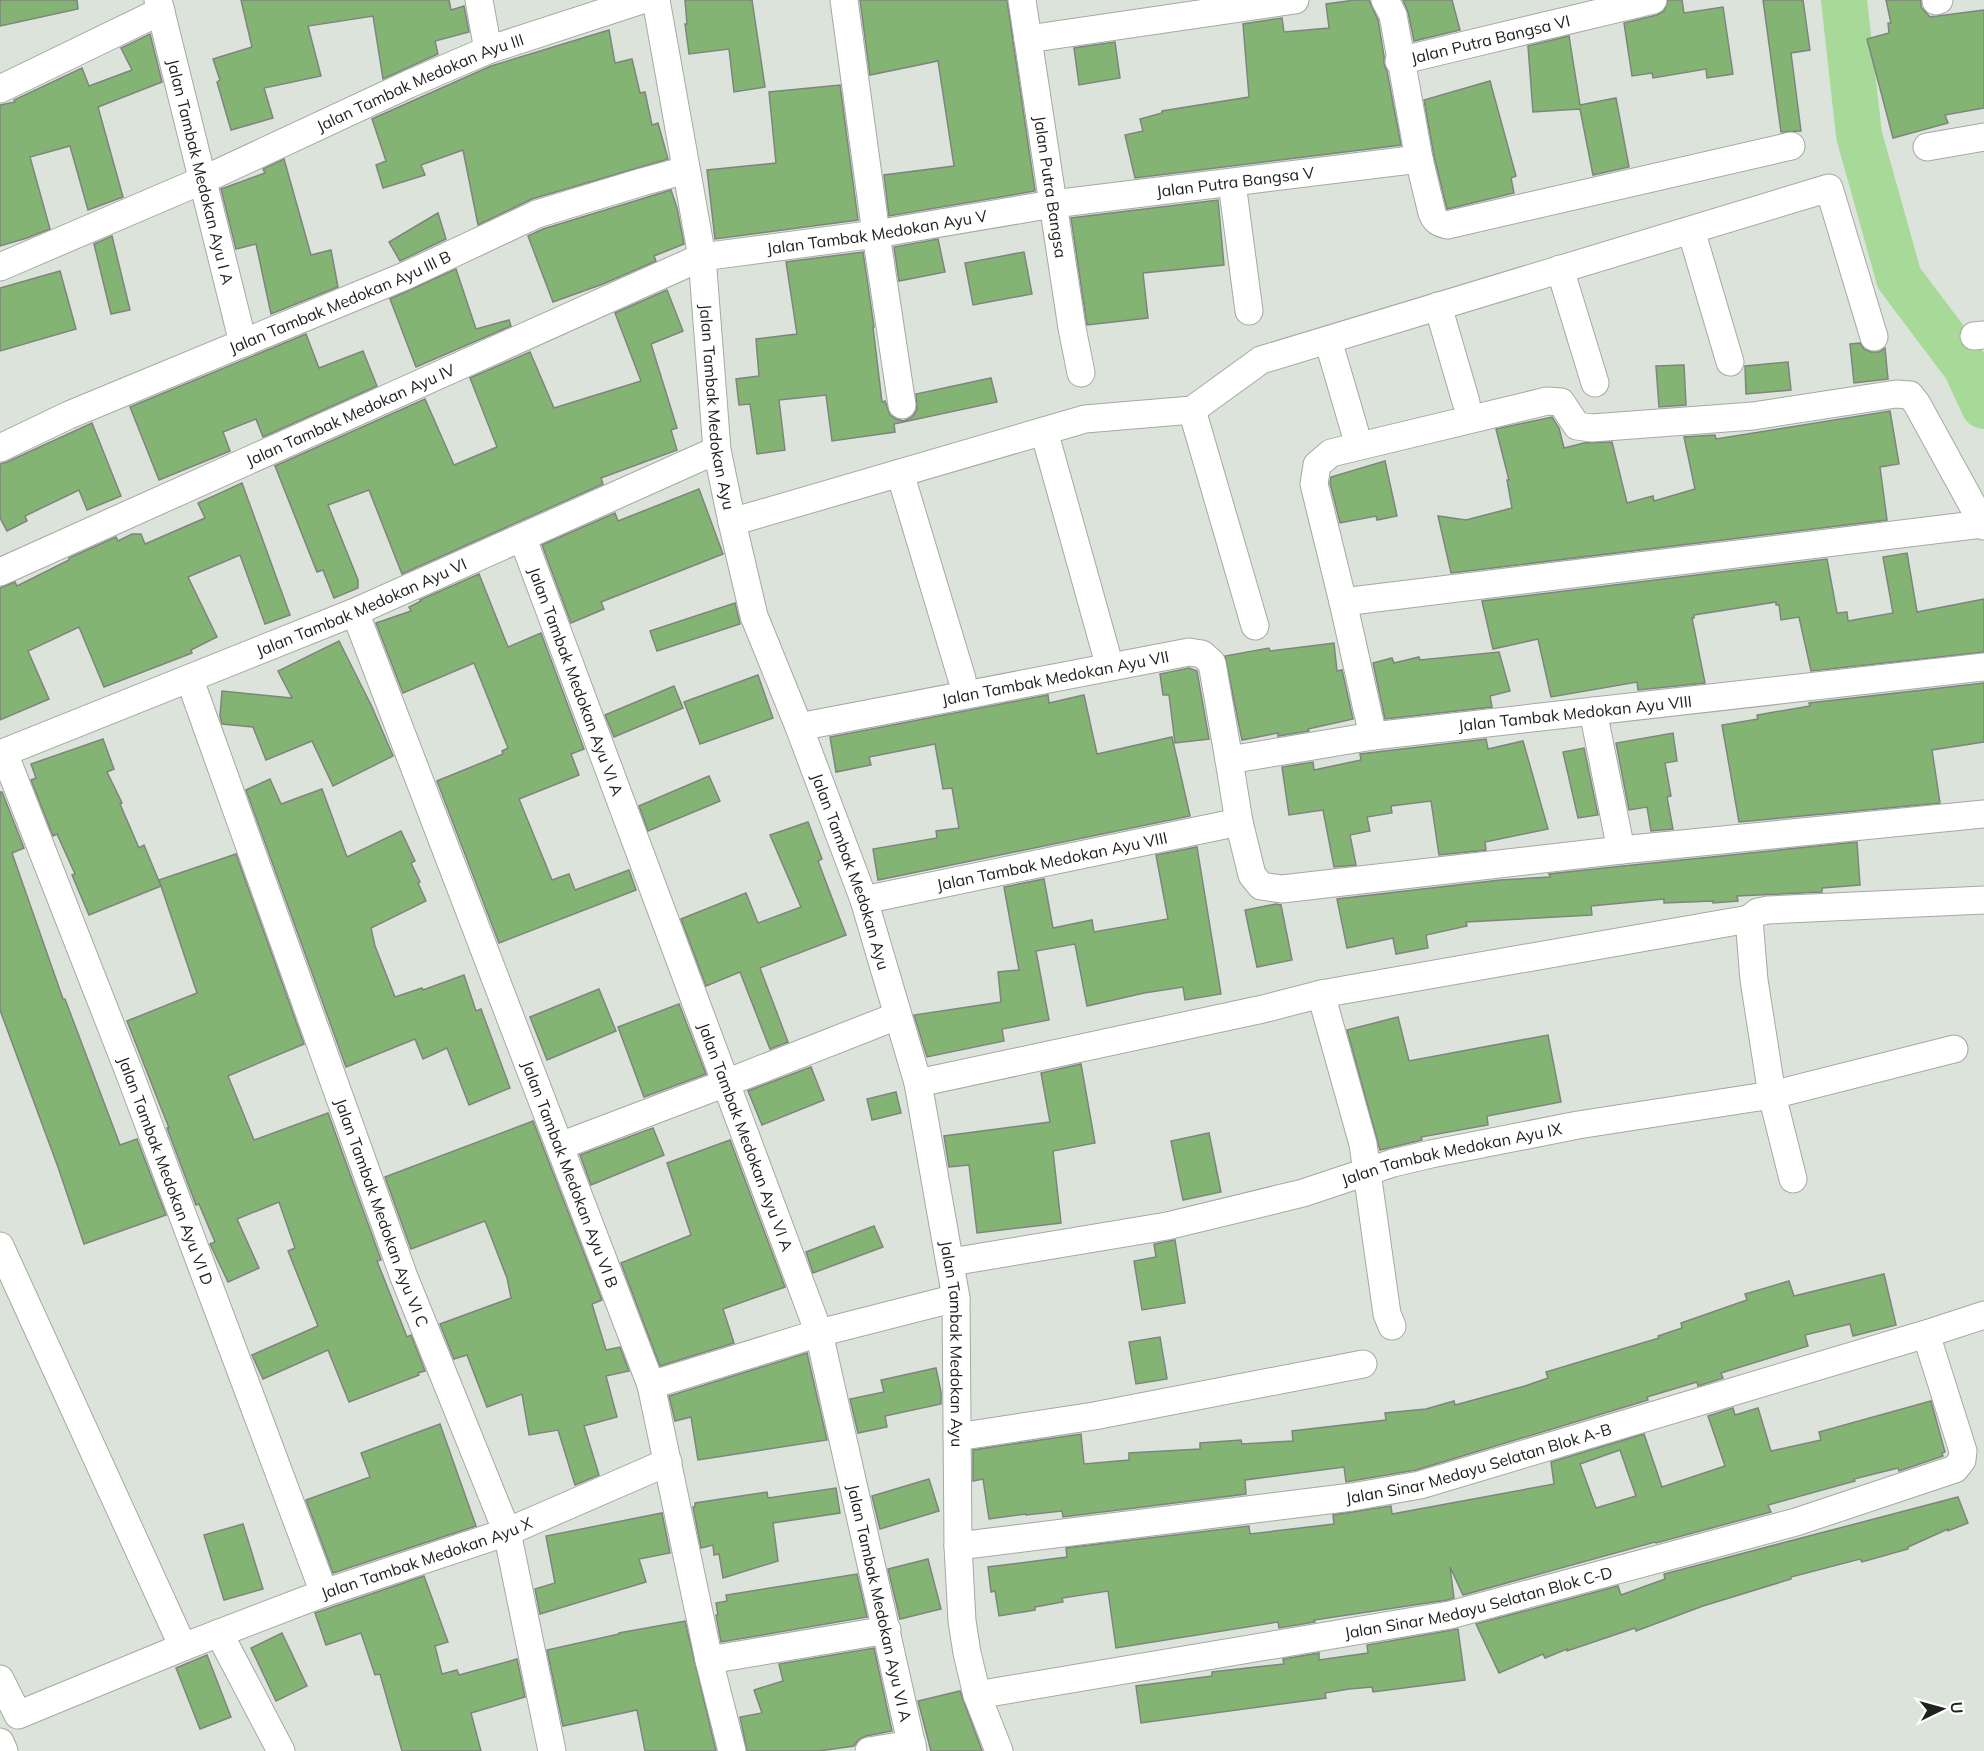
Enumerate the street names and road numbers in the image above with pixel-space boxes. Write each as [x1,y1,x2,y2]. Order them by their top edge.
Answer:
street label: Jalan Putra Bangsa VI [1409,10,1572,68]
street label: Jalan Tambak Medokan Ayu III [313,29,526,136]
street label: Jalan Tambak Medokan Ayu I A [163,57,238,287]
street label: Jalan Putra Bangsa [1030,114,1071,259]
street label: Jalan Putra Bangsa V [1155,162,1316,201]
street label: Jalan Tambak Medokan Ayu V [765,205,989,258]
street label: Jalan Tambak Medokan Ayu III B [226,246,454,358]
street label: Jalan Tambak Medokan Ayu [696,303,739,512]
street label: Jalan Tambak Medokan Ayu IV [243,359,459,470]
street label: Jalan Tambak Medokan Ayu VI [253,553,470,661]
street label: Jalan Tambak Medokan Ayu VI A [524,564,628,799]
street label: Jalan Tambak Medokan Ayu VII [940,646,1171,709]
street label: Jalan Tambak Medokan Ayu VIII [1457,691,1693,735]
street label: Jalan Tambak Medokan Ayu [807,770,894,972]
street label: Jalan Tambak Medokan Ayu VIII [935,827,1169,895]
street label: Jalan Tambak Medokan Ayu VI A [694,1020,798,1254]
street label: Jalan Tambak Medokan Ayu VI D [114,1053,218,1288]
street label: Jalan Tambak Medokan Ayu VI B [518,1058,623,1291]
street label: Jalan Tambak Medokan Ayu VI C [331,1096,433,1330]
street label: Jalan Tambak Medokan Ayu IX [1339,1118,1564,1190]
street label: Jalan Tambak Medokan Ayu [936,1239,967,1447]
street label: Jalan Sinar Medayu Selatan Blok A-B [1344,1418,1614,1508]
street label: Jalan Tambak Medokan Ayu VI A [843,1482,916,1724]
street label: Jalan Tambak Medokan Ayu X [318,1512,536,1603]
street label: Jalan Sinar Medayu Selatan Blok C-D [1343,1562,1614,1643]

